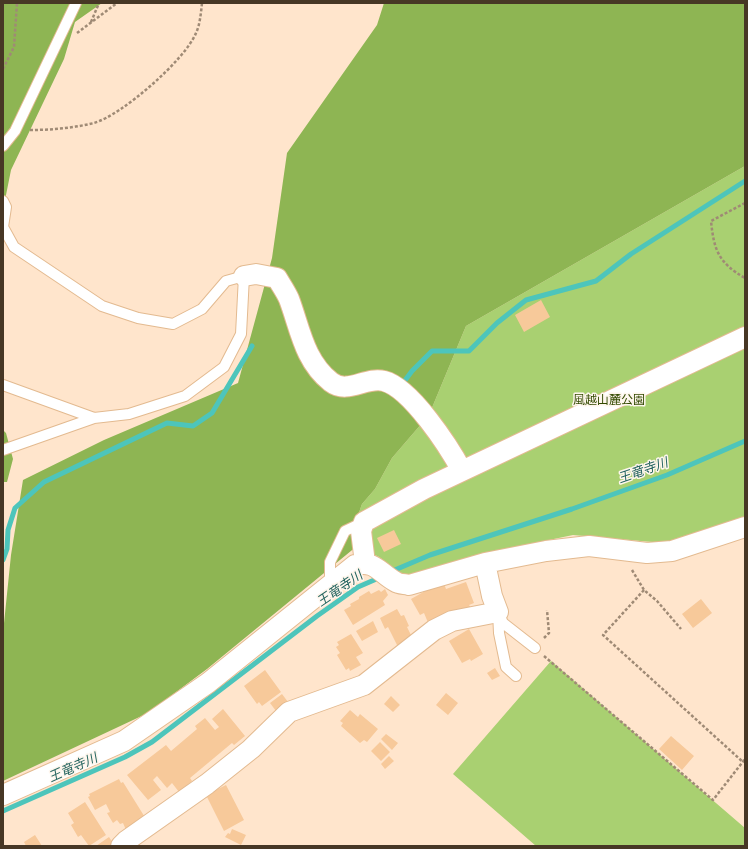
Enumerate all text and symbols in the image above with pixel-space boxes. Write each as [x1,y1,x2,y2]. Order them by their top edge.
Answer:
park label: 風越山麓公園 [573,394,645,408]
water label: 王竜寺川 [616,455,670,487]
water label: 王竜寺川 [314,568,366,610]
water label: 王竜寺川 [46,750,100,786]

